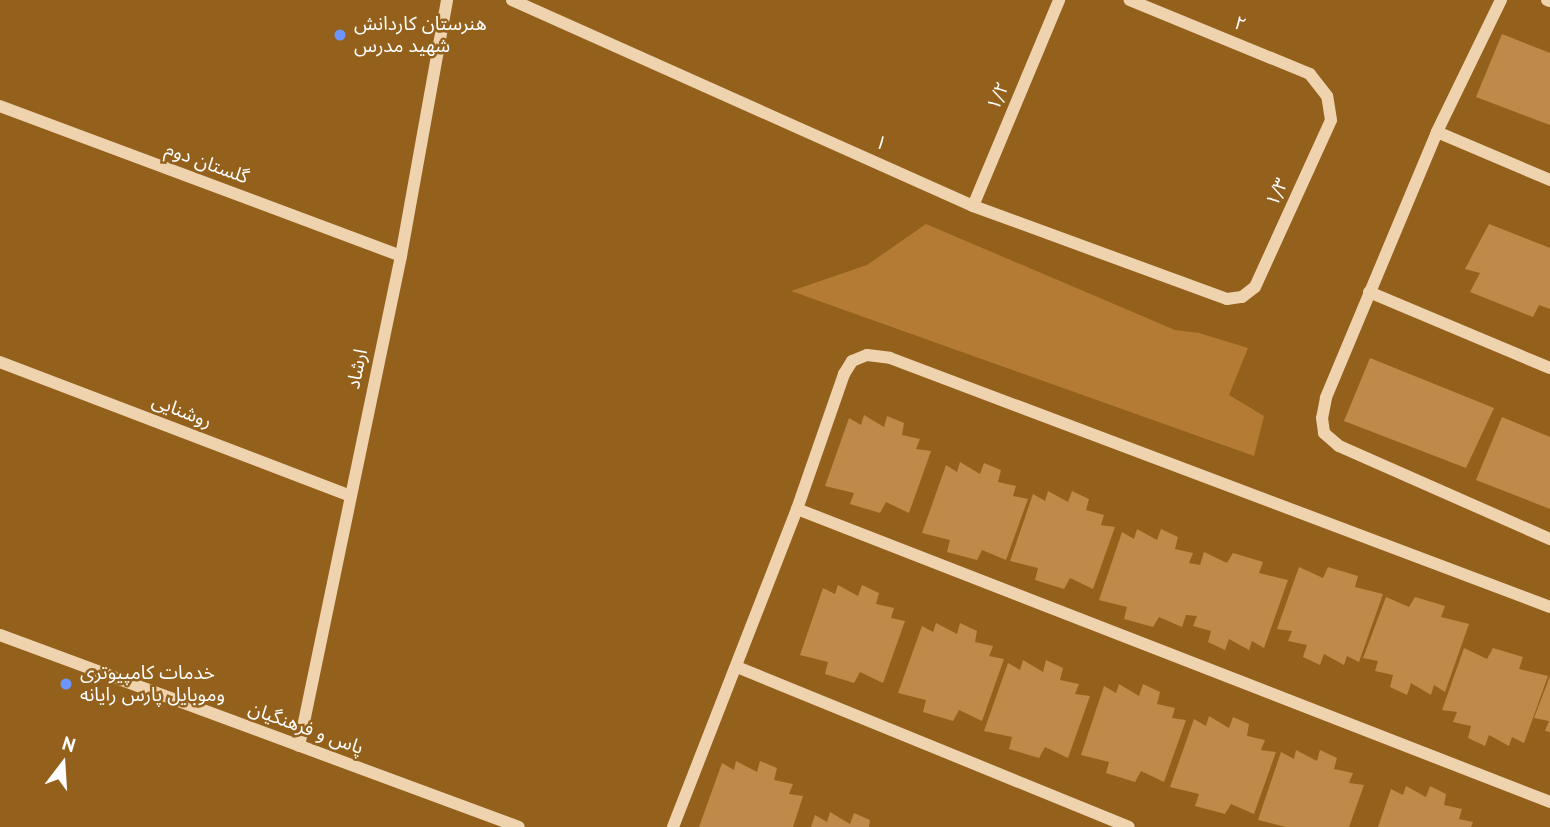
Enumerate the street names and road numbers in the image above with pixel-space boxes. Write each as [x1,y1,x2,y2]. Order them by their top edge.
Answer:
street label: ۲ [1231,11,1249,37]
street label: ۱/۲ [982,78,1014,114]
street label: ۱ [871,130,891,156]
street label: گلستان دوم [162,137,252,189]
street label: ۱/۳ [1261,174,1293,210]
street label: ارشاد [342,347,372,391]
street label: روشنایی [149,389,215,433]
street label: پاس و فرهنگیان [245,697,367,759]

